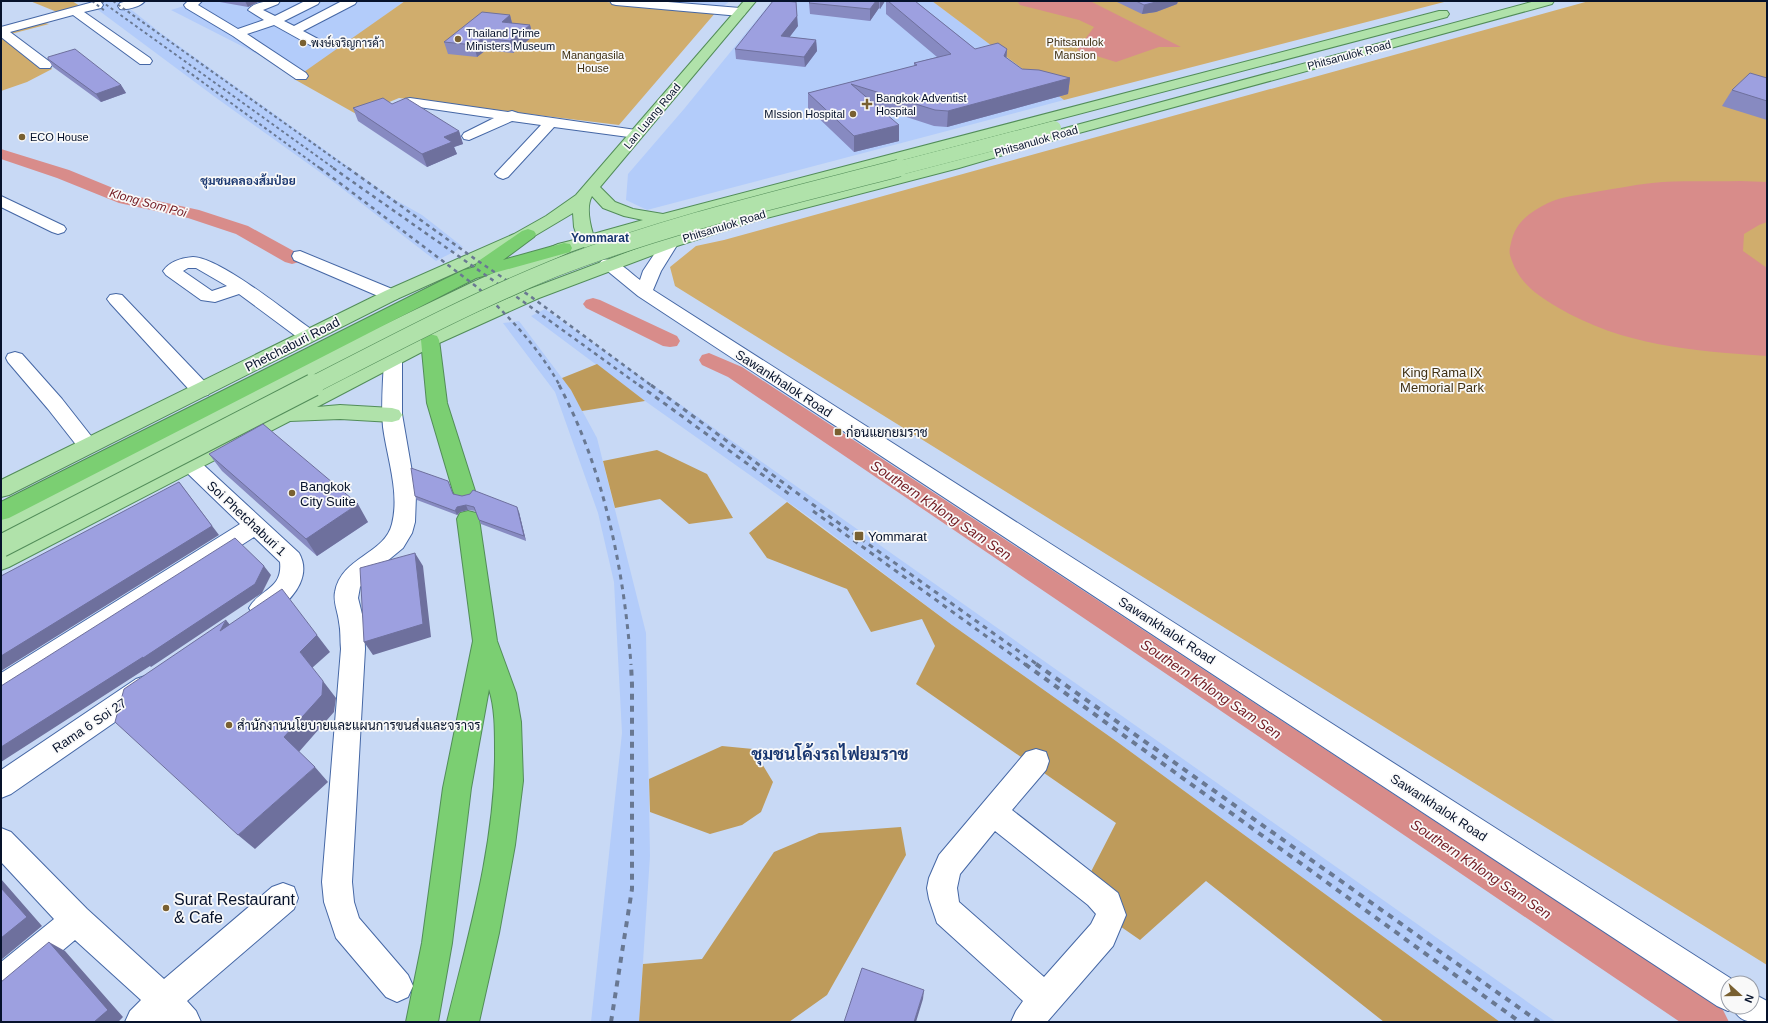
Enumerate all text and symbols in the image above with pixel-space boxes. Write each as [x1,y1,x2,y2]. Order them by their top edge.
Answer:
place label: Thailand Prime Ministers Museum [466,27,555,52]
marker: Thailand Prime Ministers Museum [453,34,463,44]
place label: พงษ์เจริญการค้า [311,35,384,50]
park label: Phitsanulok Mansion [1047,36,1104,61]
marker: พงษ์เจริญการค้า [298,38,308,48]
street label: Phitsanulok Road [1306,38,1392,72]
park label: Manangasila House [562,49,625,74]
street label: Lan Luang Road [621,81,683,151]
place label: Bangkok Adventist Hospital [876,92,967,117]
marker: Bangkok Adventist Hospital [861,98,873,110]
place label: MIssion Hospital [764,108,845,120]
marker: MIssion Hospital [848,109,858,119]
street label: Phitsanulok Road [993,123,1079,159]
place label: ECO House [30,131,89,143]
marker: ECO House [17,132,27,142]
district label: ชุมชนคลองส้มป่อย [200,173,296,189]
water label: Klong Som Poi [108,186,188,220]
street label: Phitsanulok Road [681,208,767,244]
district label: Yommarat [571,231,629,245]
street label: Phetchaburi Road [242,314,342,375]
street label: Sawankhalok Road [733,347,835,420]
park label: King Rama IX Memorial Park [1400,365,1484,395]
place label: ก่อนแยกยมราช [846,425,928,440]
marker: ก่อนแยกยมราช [833,427,843,437]
water label: Southern Khlong Sam Sen [868,457,1014,563]
street label: Soi Phetchaburi 1 [204,478,289,559]
place label: Bangkok City Suite [300,479,356,509]
marker: Bangkok City Suite [287,488,297,498]
place label: Yommarat [868,529,927,544]
marker: Yommarat [853,530,865,542]
street label: Sawankhalok Road [1116,594,1218,667]
water label: Southern Khlong Sam Sen [1138,636,1284,742]
street label: Rama 6 Soi 27 [49,695,129,756]
place label: สำนักงานนโยบายและแผนการขนส่งและจราจร [237,717,481,733]
marker: สำนักงานนโยบายและแผนการขนส่งและจราจร [224,720,234,730]
district label: ชุมชนโค้งรถไฟยมราช [751,743,909,766]
street label: Sawankhalok Road [1388,771,1490,844]
water label: Southern Khlong Sam Sen [1408,816,1554,922]
place label: Surat Restaurant & Cafe [174,891,296,926]
marker: Surat Restaurant & Cafe [161,903,171,913]
north arrow [1720,975,1760,1015]
text: N [1742,993,1756,1004]

